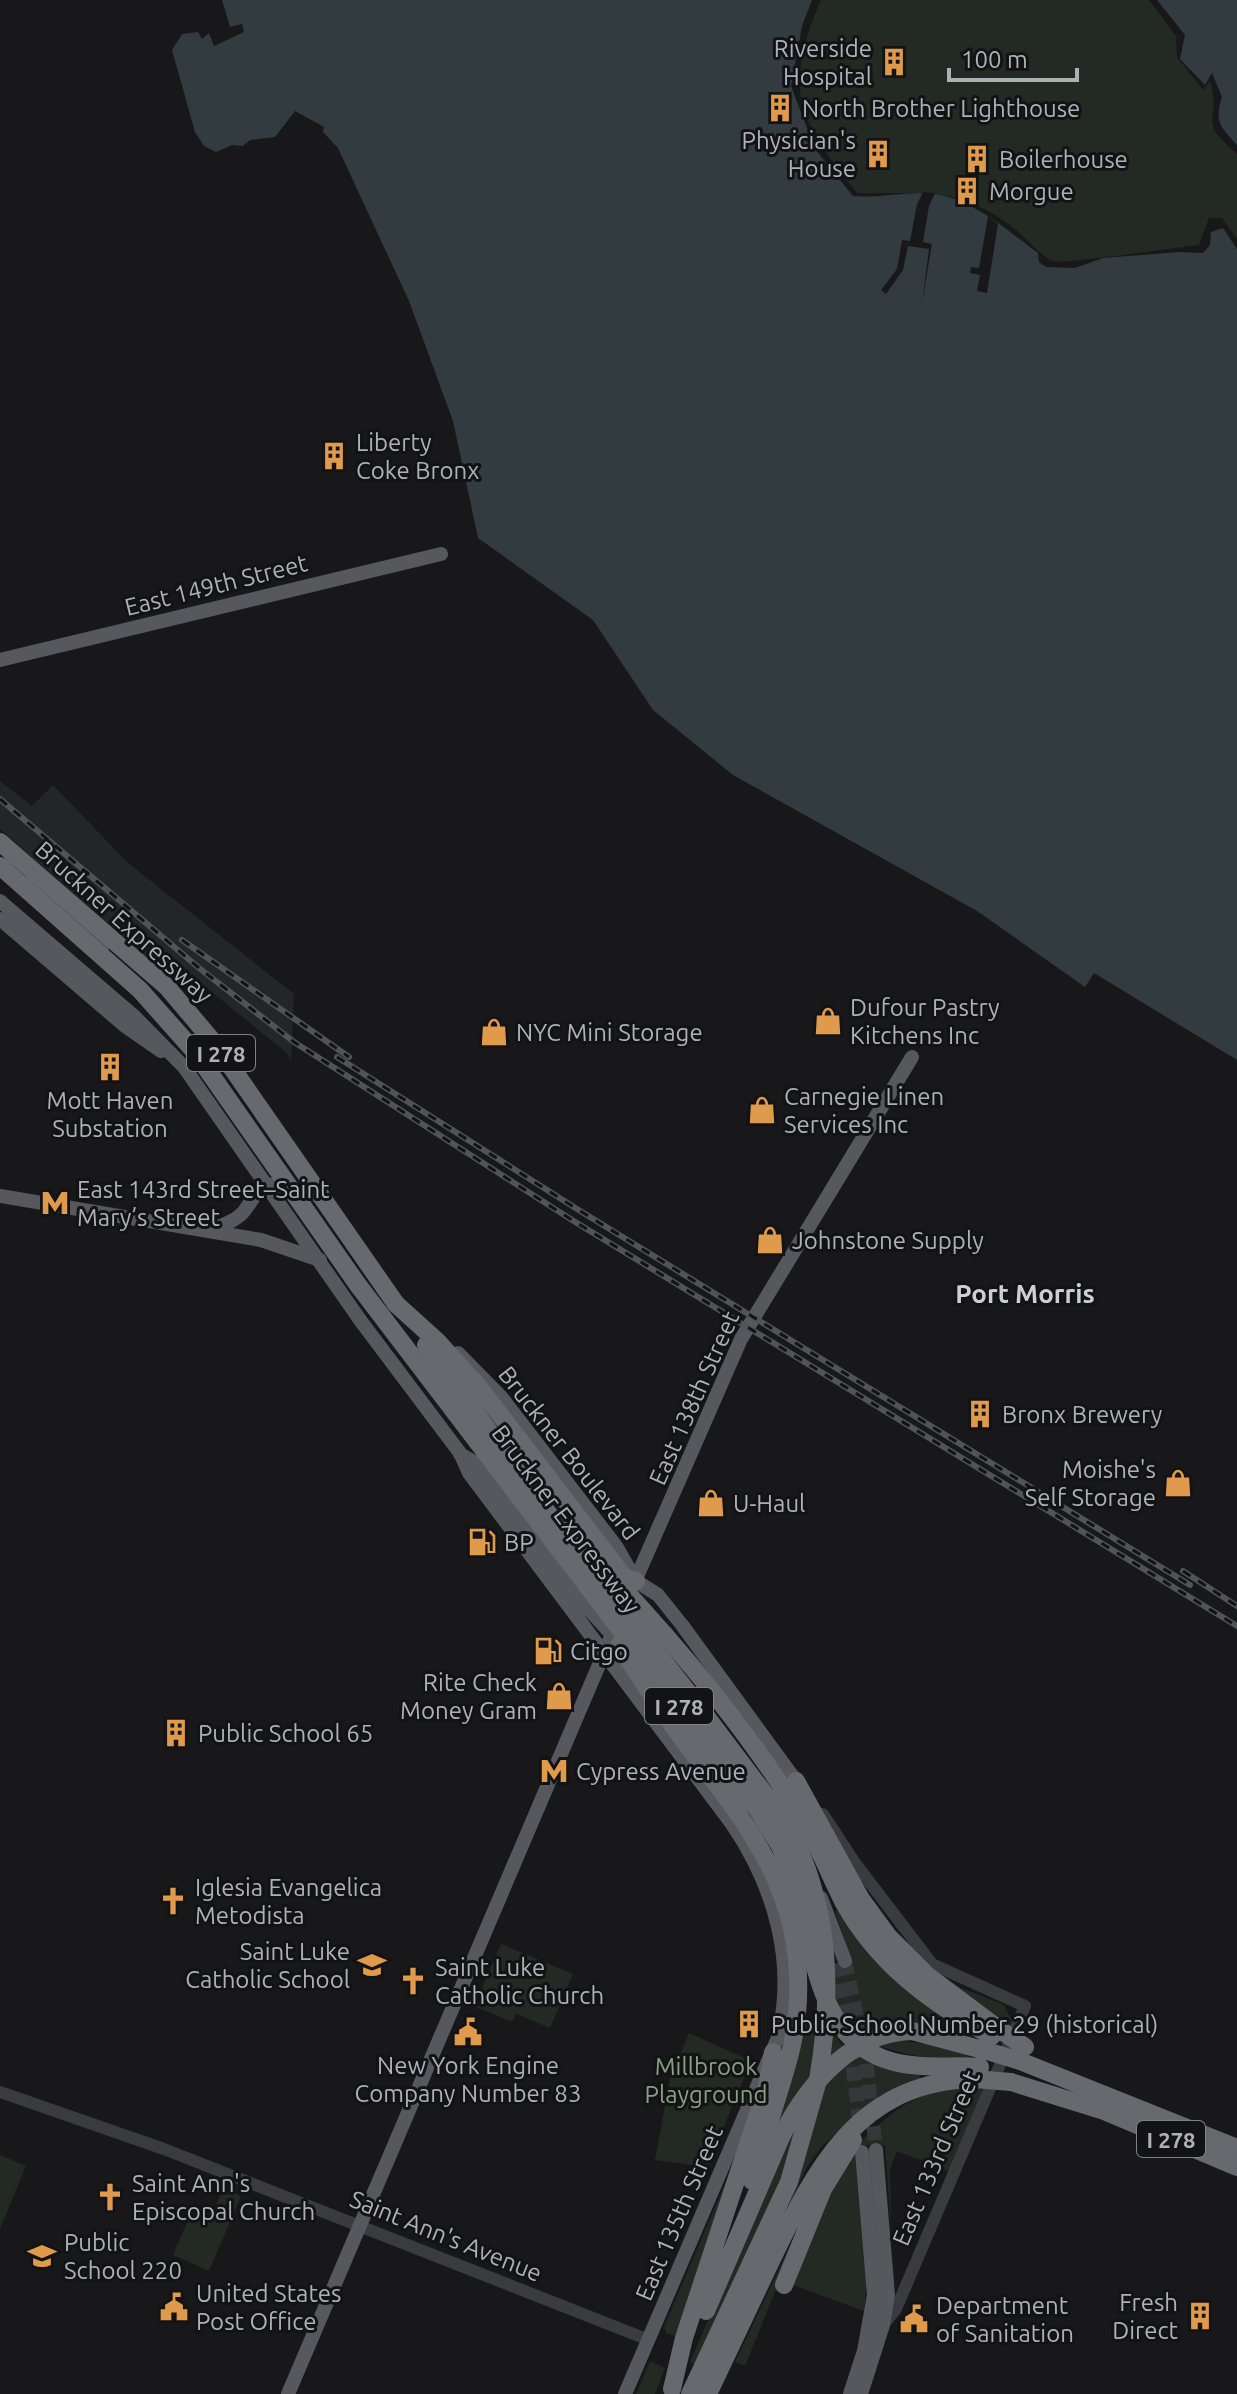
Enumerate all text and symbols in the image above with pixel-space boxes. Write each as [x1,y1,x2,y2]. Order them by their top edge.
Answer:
scale bar [949,32,1077,82]
place label: Riverside Hospital [774,35,872,90]
text: 100 m [961,46,1028,73]
building icon: Riverside Hospital [879,47,909,77]
building icon: North Brother Lighthouse [765,93,795,123]
place label: North Brother Lighthouse [802,95,1080,122]
place label: Physician's House [742,127,856,182]
building icon: Physician's House [863,139,893,169]
building icon: Boilerhouse [962,144,992,174]
place label: Boilerhouse [999,146,1128,173]
building icon: Morgue [952,176,982,206]
place label: Morgue [989,178,1074,205]
place label: Liberty Coke Bronx [356,429,479,484]
building icon: Liberty Coke Bronx [319,441,349,471]
street label: East 149th Street [122,549,311,621]
street label: Bruckner Expressway [30,836,218,1009]
place label: Dufour Pastry Kitchens Inc [850,994,1000,1049]
shop icon: Dufour Pastry Kitchens Inc [813,1006,843,1036]
shop icon: NYC Mini Storage [479,1017,509,1047]
place label: NYC Mini Storage [516,1019,703,1046]
road number: I 278 [187,1035,255,1071]
building icon: Mott Haven Substation [95,1052,125,1082]
place label: Carnegie Linen Services Inc [784,1083,944,1138]
place label: Mott Haven Substation [47,1087,173,1142]
shop icon: Carnegie Linen Services Inc [747,1095,777,1125]
place label: East 143rd Street–Saint Mary’s Street [77,1176,330,1231]
metro station icon: East 143rd Street–Saint Mary’s Street [40,1188,70,1218]
shop icon: Johnstone Supply [755,1225,785,1255]
place label: Johnstone Supply [792,1227,984,1254]
district label: Port Morris [955,1279,1095,1308]
street label: East 138th Street [644,1306,745,1489]
street label: Bruckner Boulevard [493,1361,645,1545]
building icon: Bronx Brewery [965,1399,995,1429]
place label: Bronx Brewery [1002,1401,1163,1428]
street label: Bruckner Expressway [487,1420,646,1619]
place label: Moishe's Self Storage [1025,1456,1156,1511]
shop icon: Moishe's Self Storage [1163,1468,1193,1498]
shop icon: U-Haul [696,1488,726,1518]
place label: U-Haul [733,1490,805,1517]
fuel station icon: BP [467,1527,497,1557]
place label: BP [504,1529,534,1556]
fuel station icon: Citgo [533,1636,563,1666]
place label: Citgo [570,1638,628,1665]
place label: Rite Check Money Gram [400,1669,537,1724]
shop icon: Rite Check Money Gram [544,1681,574,1711]
road number: I 278 [645,1688,713,1724]
building icon: Public School 65 [161,1718,191,1748]
place label: Public School 65 [198,1720,373,1747]
metro station icon: Cypress Avenue [539,1756,569,1786]
place label: Cypress Avenue [576,1758,746,1785]
place label: Iglesia Evangelica Metodista [195,1874,382,1929]
church icon: Iglesia Evangelica Metodista [158,1886,188,1916]
place label: Saint Luke Catholic School [185,1938,350,1993]
school or university icon: Saint Luke Catholic School [357,1950,387,1980]
place label: Saint Luke Catholic Church [435,1954,604,2009]
church icon: Saint Luke Catholic Church [398,1966,428,1996]
building icon: Public School Number 29 (historical) [734,2009,764,2039]
place label: Public School Number 29 (historical) [771,2011,1158,2038]
public building icon: New York Engine Company Number 83 [453,2017,483,2047]
place label: New York Engine Company Number 83 [355,2052,581,2107]
park label: Millbrook Playground [645,2053,767,2108]
street label: East 133rd Street [887,2066,985,2250]
street label: East 135th Street [630,2121,728,2305]
road number: I 278 [1137,2121,1205,2157]
place label: Saint Ann's Episcopal Church [132,2170,315,2225]
church icon: Saint Ann's Episcopal Church [95,2182,125,2212]
street label: Saint Ann's Avenue [346,2185,546,2287]
place label: Public School 220 [64,2229,182,2284]
school or university icon: Public School 220 [27,2241,57,2271]
place label: United States Post Office [196,2280,341,2335]
place label: Fresh Direct [1112,2289,1179,2344]
public building icon: United States Post Office [159,2292,189,2322]
place label: Department of Sanitation [936,2292,1074,2347]
building icon: Fresh Direct [1185,2301,1215,2331]
public building icon: Department of Sanitation [899,2304,929,2334]

